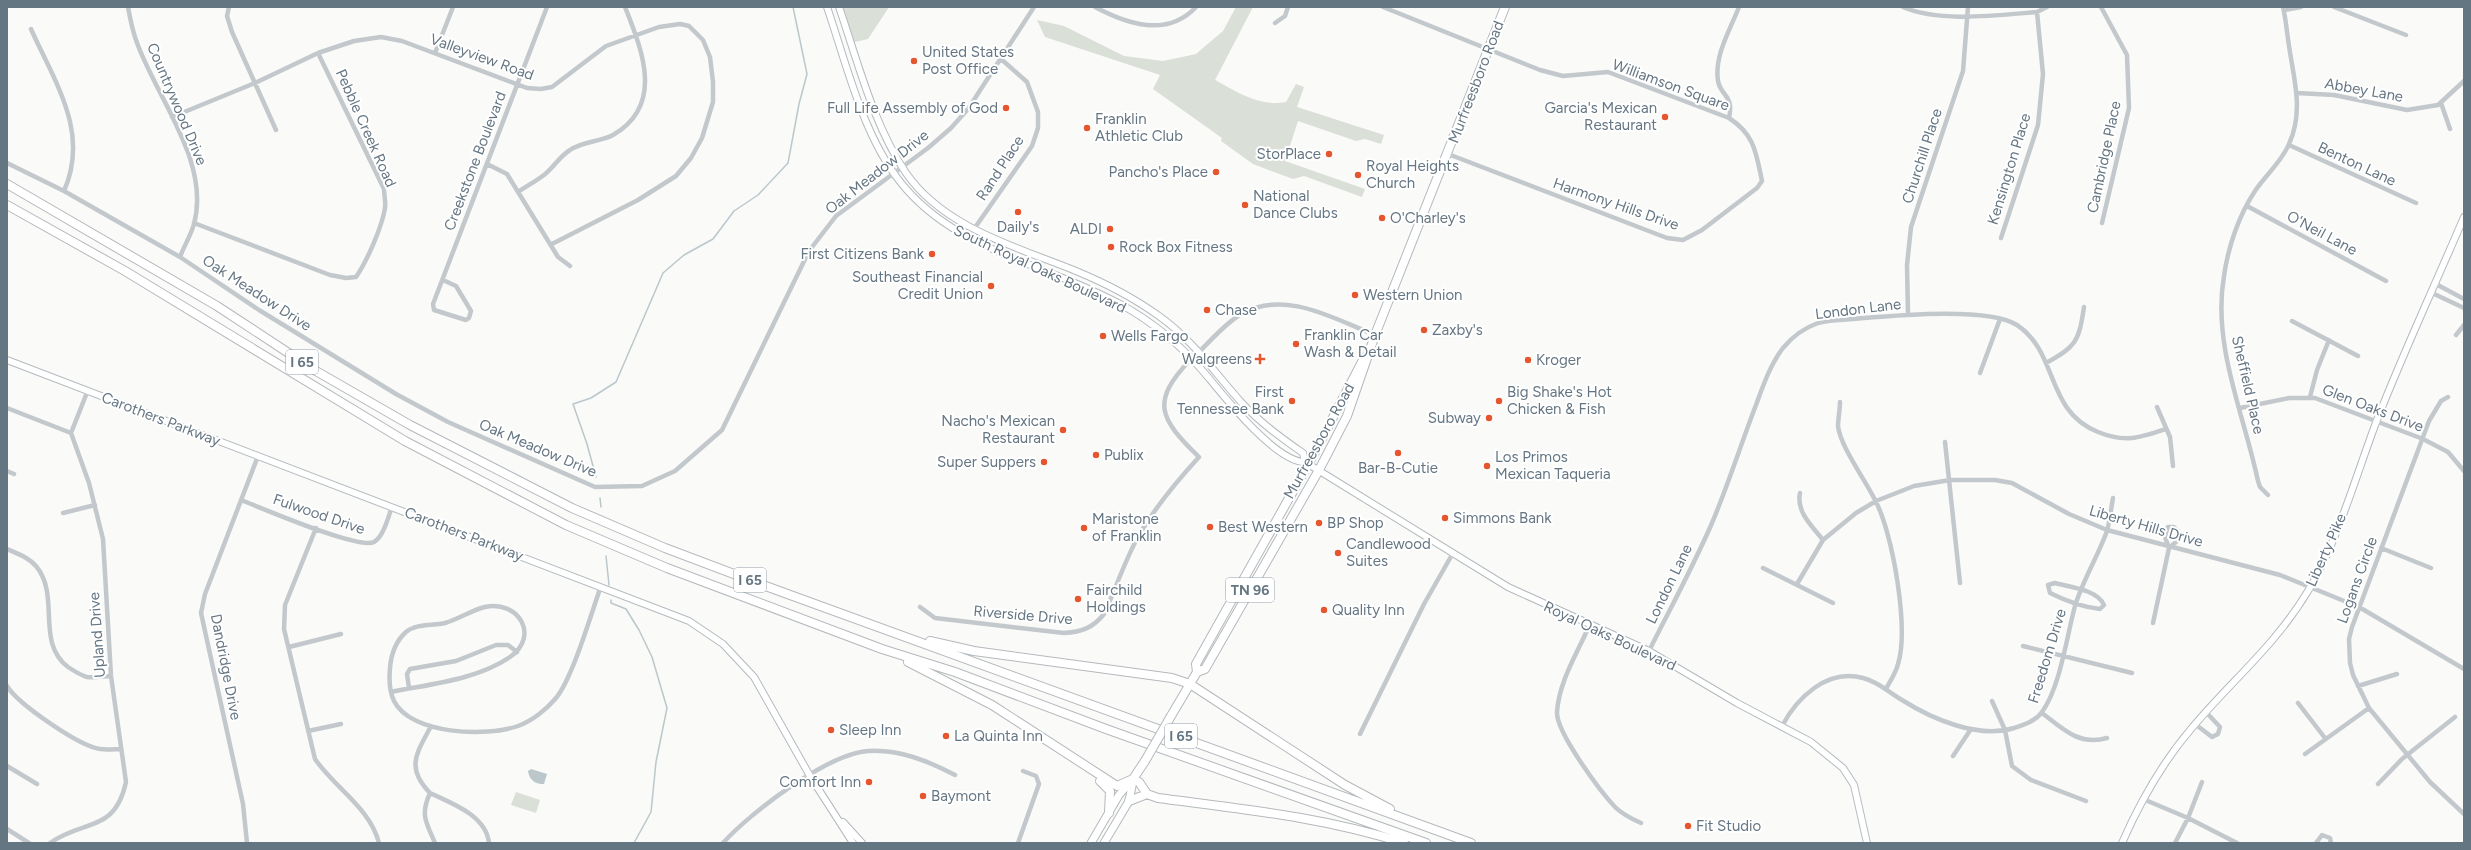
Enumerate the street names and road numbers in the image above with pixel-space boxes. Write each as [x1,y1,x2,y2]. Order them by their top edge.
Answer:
street label: Murfreesboro Road [1444,18,1508,146]
street label: Valleyview Road [428,30,536,84]
street label: Countrywood Drive [143,40,211,168]
street label: Williamson Square [1610,55,1732,115]
street label: Pebble Creek Road [332,66,400,190]
street label: Abbey Lane [2323,74,2405,106]
street label: Creekstone Boulevard [440,89,510,233]
street label: Cambridge Place [2083,99,2125,215]
street label: Churchill Place [1898,106,1946,206]
street label: Kensington Place [1983,111,2035,227]
street label: Oak Meadow Drive [822,126,932,218]
street label: Rand Place [972,132,1028,204]
street label: Benton Lane [2315,138,2399,190]
street label: Harmony Hills Drive [1551,174,1681,234]
street label: O'Neil Lane [2284,207,2360,259]
street label: South Royal Oaks Boulevard [951,221,1129,317]
street label: Oak Meadow Drive [199,251,315,335]
street label: London Lane [1814,295,1902,323]
street label: Sheffield Place [2228,334,2268,436]
road number: I 65 [286,350,318,374]
street label: Murfreesboro Road [1280,380,1358,502]
street label: Glen Oaks Drive [2320,380,2426,436]
street label: Carothers Parkway [99,388,223,450]
street label: Oak Meadow Drive [476,415,600,481]
street label: Fulwood Drive [271,490,367,538]
street label: Liberty Hills Drive [2087,501,2205,551]
street label: Carothers Parkway [402,503,526,565]
street label: Liberty Pike [2302,511,2350,589]
street label: Logans Circle [2333,534,2381,626]
street label: London Lane [1642,541,1696,627]
road number: I 65 [734,568,766,592]
road number: TN 96 [1226,578,1274,602]
street label: Upland Drive [85,591,109,679]
street label: Royal Oaks Boulevard [1541,597,1679,675]
street label: Riverside Drive [973,602,1073,628]
street label: Freedom Drive [2024,606,2070,706]
street label: Dandridge Drive [207,612,245,722]
road number: I 65 [1165,724,1197,748]

